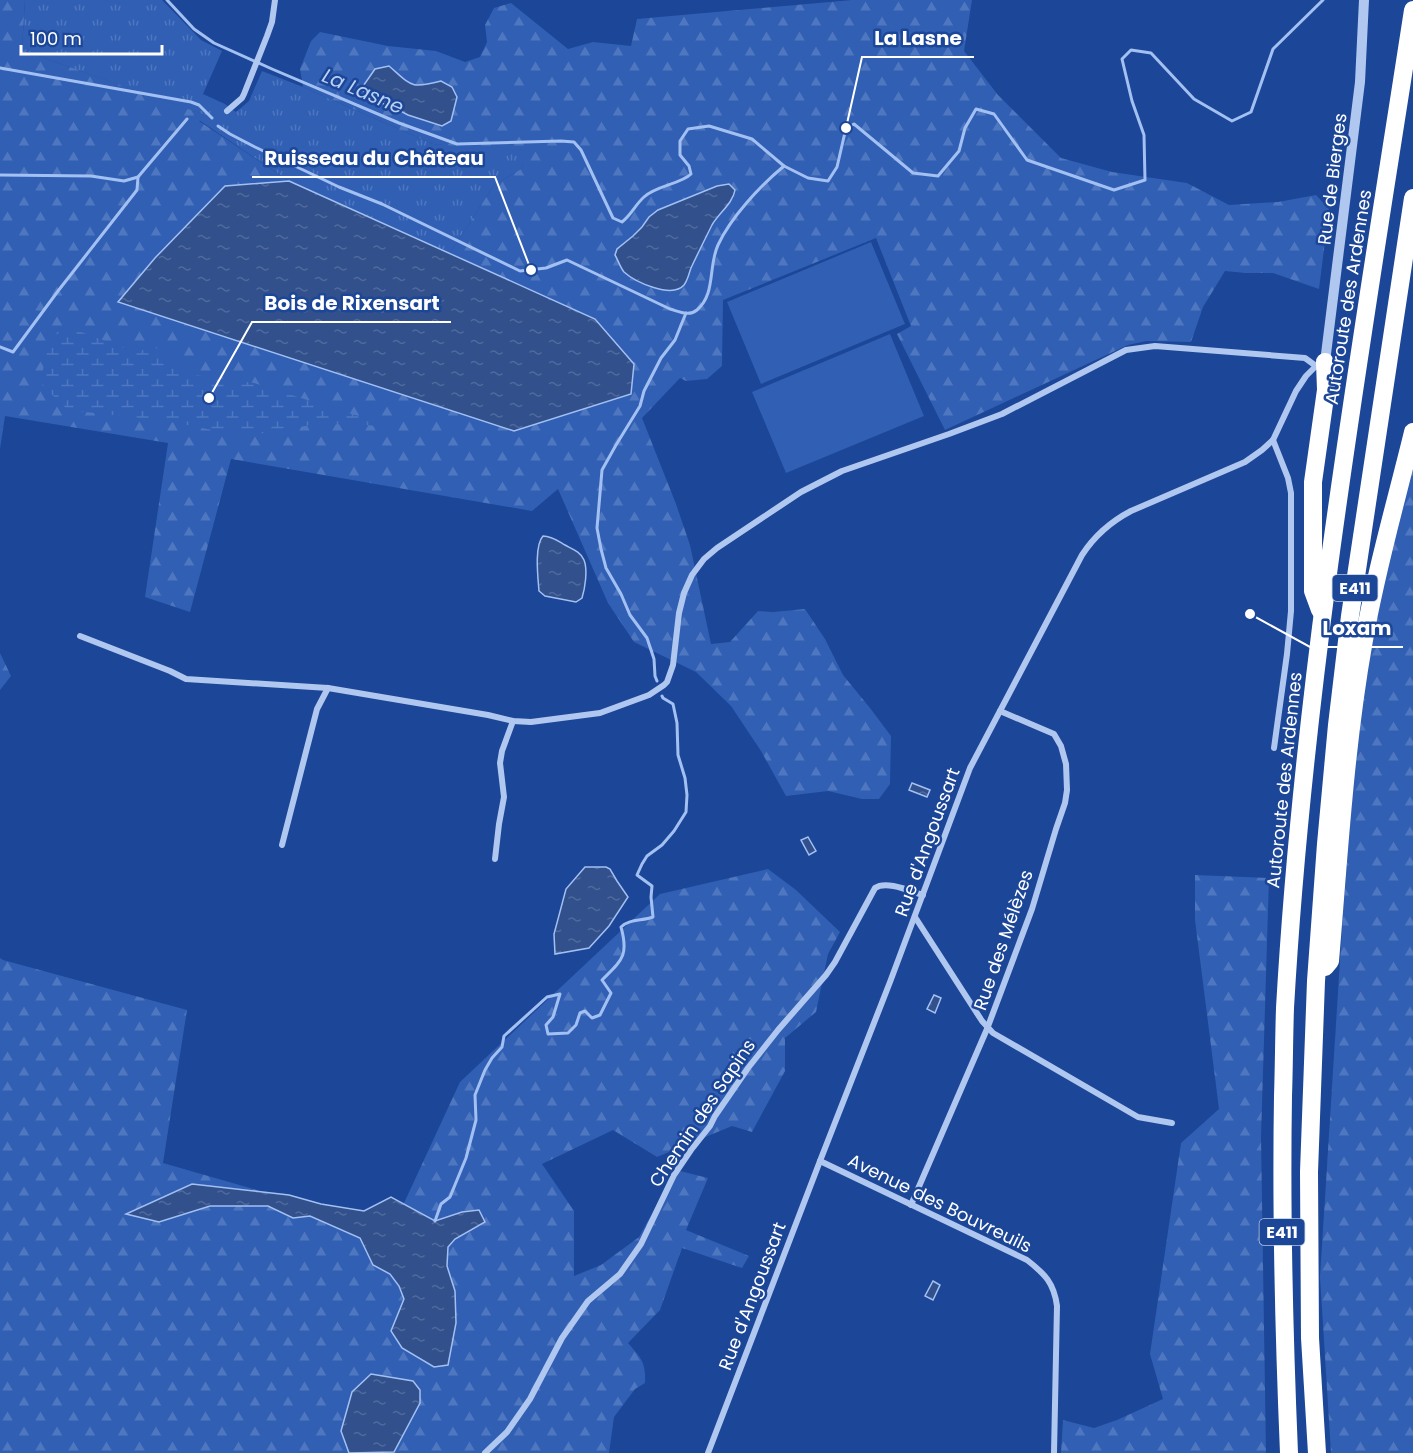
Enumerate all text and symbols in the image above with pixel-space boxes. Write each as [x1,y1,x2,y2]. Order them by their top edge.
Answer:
scale bar [21,18,162,56]
callout: La Lasne [862,19,974,57]
text: La Lasne [874,24,962,52]
text: 100 m [30,26,82,51]
water label: La Lasne [318,61,408,121]
street label: Rue de Bierges [1312,112,1352,246]
callout: Ruisseau du Château [252,139,495,177]
text: Ruisseau du Château [264,144,484,172]
street label: Autoroute des Ardennes [1319,188,1377,406]
callout: Bois de Rixensart [252,284,451,322]
text: Bois de Rixensart [264,289,440,317]
road number: E411 [1332,575,1378,601]
callout: Loxam [1310,609,1403,647]
text: Loxam [1323,614,1391,642]
street label: Autoroute des Ardennes [1260,671,1308,889]
street label: Rue d'Angoussart [888,764,966,920]
street label: Rue des Mélèzes [967,866,1039,1014]
street label: Chemin des Sapins [643,1034,761,1192]
street label: Avenue des Bouvreuils [844,1148,1036,1258]
street label: Rue d'Angoussart [712,1218,792,1374]
road number: E411 [1260,1219,1304,1245]

